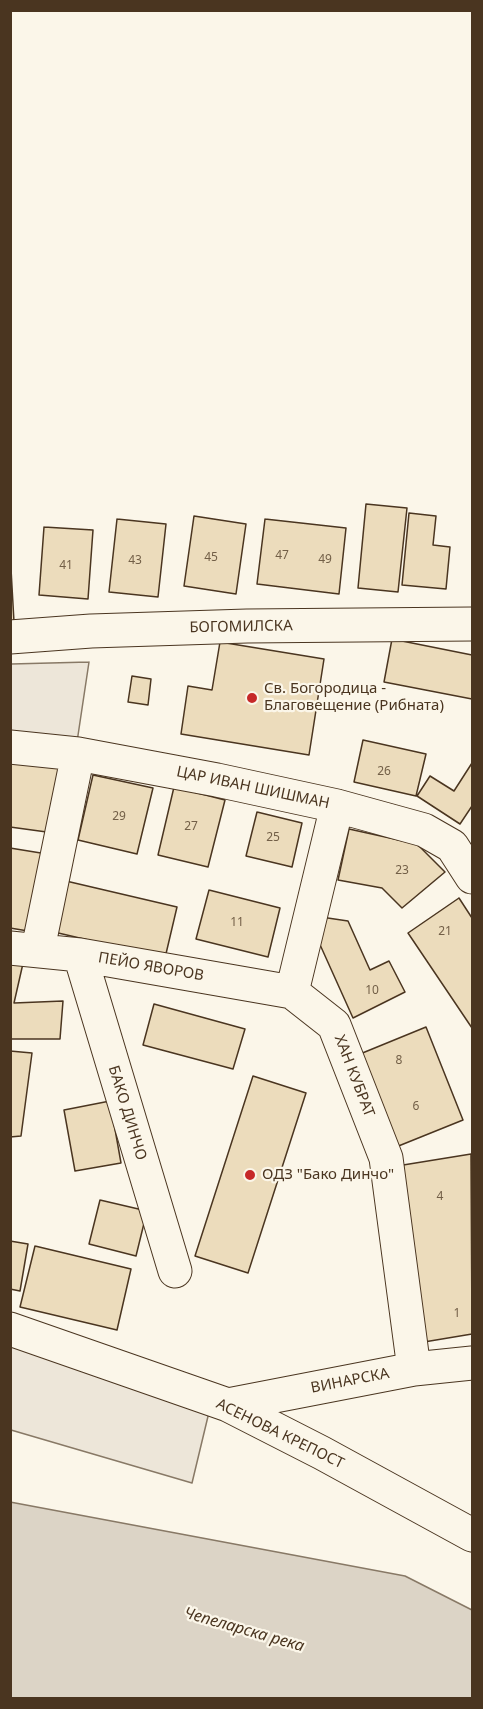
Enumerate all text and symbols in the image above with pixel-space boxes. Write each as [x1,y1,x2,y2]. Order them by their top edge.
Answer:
house number: 47 [275,549,289,563]
house number: 45 [204,551,218,565]
house number: 49 [318,553,332,567]
house number: 43 [128,554,142,568]
house number: 41 [59,559,73,573]
street label: БОГОМИЛСКА [189,617,293,637]
place label: Св. Богородица - Благовещение (Рибната) [264,680,444,715]
marker: Св. Богородица - Благовещение (Рибната) [245,691,259,705]
street label: ЦАР ИВАН ШИШМАН [175,763,331,813]
house number: 26 [377,765,391,779]
house number: 29 [112,810,126,824]
house number: 27 [184,820,198,834]
house number: 25 [266,831,280,845]
house number: 23 [395,864,409,878]
house number: 11 [230,916,244,930]
house number: 21 [438,925,452,939]
street label: ПЕЙО ЯВОРОВ [97,949,205,985]
house number: 10 [365,984,379,998]
street label: ХАН КУБРАТ [330,1032,378,1120]
house number: 8 [396,1054,402,1068]
street label: БАКО ДИНЧО [104,1063,150,1163]
house number: 6 [413,1100,419,1114]
place label: ОДЗ "Бако Динчо" [262,1166,394,1184]
marker: ОДЗ "Бако Динчо" [243,1168,257,1182]
house number: 4 [437,1190,443,1204]
house number: 1 [454,1307,460,1321]
street label: ВИНАРСКА [309,1365,391,1397]
street label: АСЕНОВА КРЕПОСТ [213,1395,347,1473]
water label: Чепеларска река [182,1604,306,1656]

